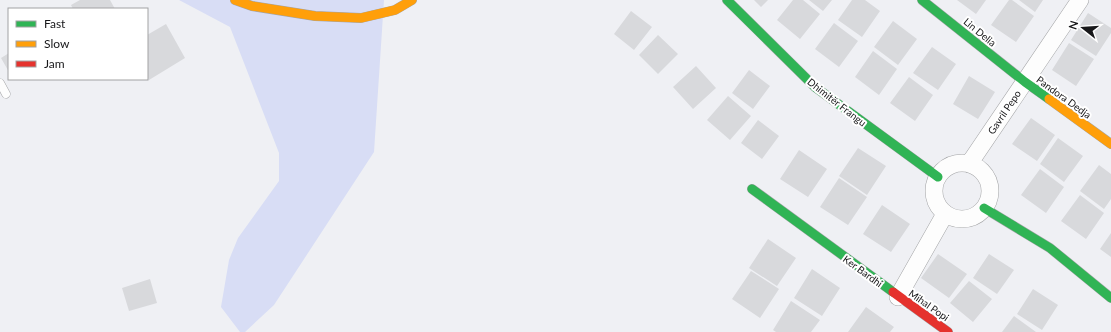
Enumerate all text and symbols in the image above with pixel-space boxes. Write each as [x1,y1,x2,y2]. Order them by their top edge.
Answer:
legend [8,8,148,80]
north arrow [1063,8,1103,48]
street label: Lin Delia [961,15,999,49]
text: Fast [44,16,66,31]
text: N [1066,19,1080,31]
text: Slow [44,36,70,51]
text: Jam [44,56,65,71]
street label: Pandora Dedja [1034,73,1094,121]
street label: Dhimitër Frangu [805,75,869,129]
street label: Gavril Pepo [985,87,1023,136]
street label: Ker Bardhi [841,253,885,289]
street label: Mihal Popi [907,287,951,323]

